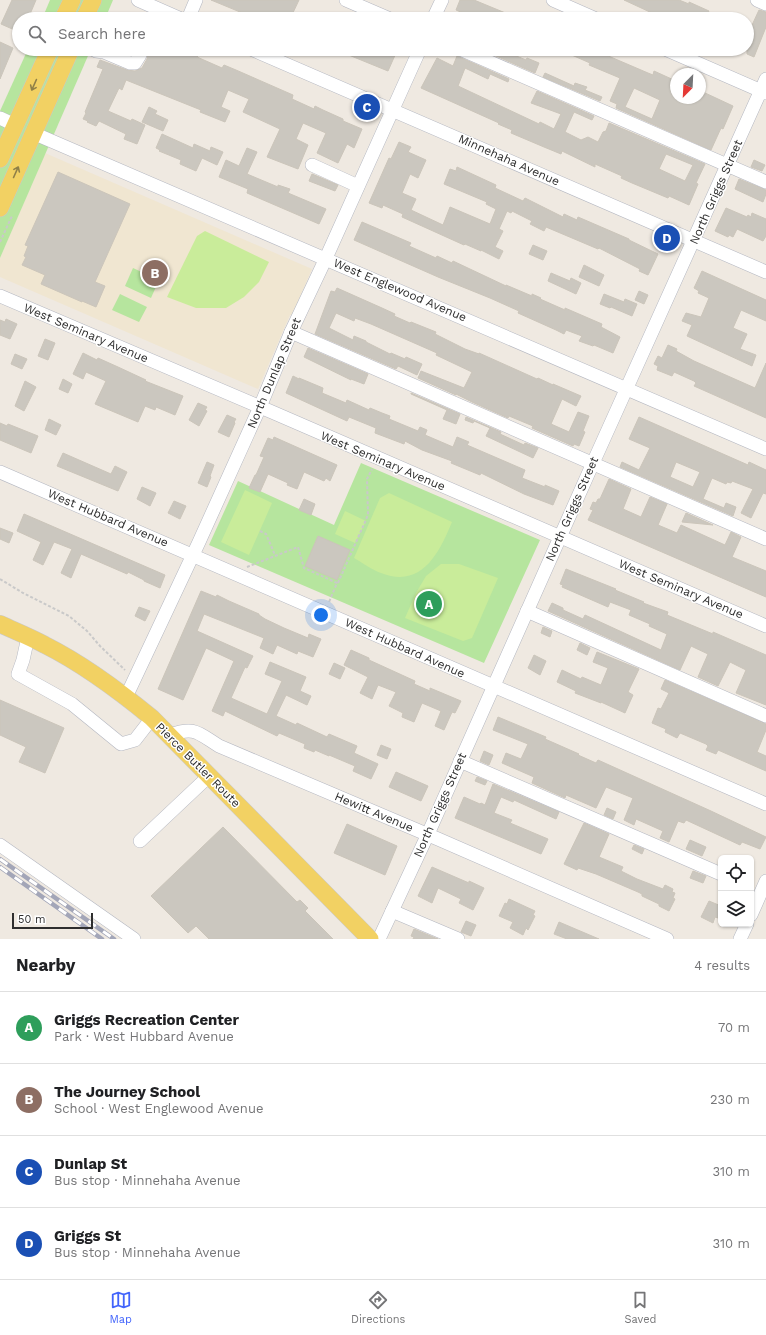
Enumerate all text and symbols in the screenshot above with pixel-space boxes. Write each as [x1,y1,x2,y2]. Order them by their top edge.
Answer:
search box [12,12,754,56]
icon: search [26,23,48,45]
text: Search here [58,25,146,43]
north arrow [670,68,706,104]
one-way arrow [30,78,37,90]
pin: C [354,92,380,122]
street label: Minnehaha Avenue [456,131,562,189]
street label: North Griggs Street [687,138,745,246]
one-way arrow [13,166,20,178]
pin: D [654,223,680,253]
street label: West Englewood Avenue [331,256,469,324]
pin: B [142,258,168,288]
street label: West Seminary Avenue [22,300,150,366]
street label: North Dunlap Street [244,316,304,430]
street label: West Seminary Avenue [319,428,447,494]
street label: North Griggs Street [543,455,601,563]
street label: West Hubbard Avenue [46,486,171,550]
street label: West Seminary Avenue [617,556,745,622]
pin: A [416,589,442,619]
your location [311,605,331,625]
street label: West Hubbard Avenue [343,615,467,681]
street label: Pierce Butler Route [153,720,243,810]
street label: North Griggs Street [411,751,469,859]
street label: Hewitt Avenue [333,789,415,835]
map controls [718,855,754,927]
button: locate [718,855,754,891]
button: layers [718,891,754,927]
scale bar [12,911,93,930]
text: 50 m [18,913,45,926]
text: Nearby [16,955,75,975]
text: 4 results [694,958,750,973]
text: Griggs Recreation Center [54,1011,239,1029]
text: A [25,1020,33,1035]
text: 70 m [718,1020,750,1035]
text: Park · West Hubbard Avenue [54,1029,234,1044]
text: The Journey School [54,1083,200,1101]
text: B [25,1092,33,1107]
text: 230 m [710,1092,750,1107]
text: School · West Englewood Avenue [54,1101,263,1116]
text: Dunlap St [54,1155,127,1173]
text: C [25,1164,33,1179]
text: 310 m [712,1164,750,1179]
text: Bus stop · Minnehaha Avenue [54,1173,240,1188]
text: Griggs St [54,1227,121,1245]
text: D [24,1236,34,1251]
text: 310 m [712,1236,750,1251]
text: Bus stop · Minnehaha Avenue [54,1245,240,1260]
tab: Map [110,1289,132,1326]
tab: Directions [351,1289,405,1326]
tab: Saved [624,1289,656,1326]

